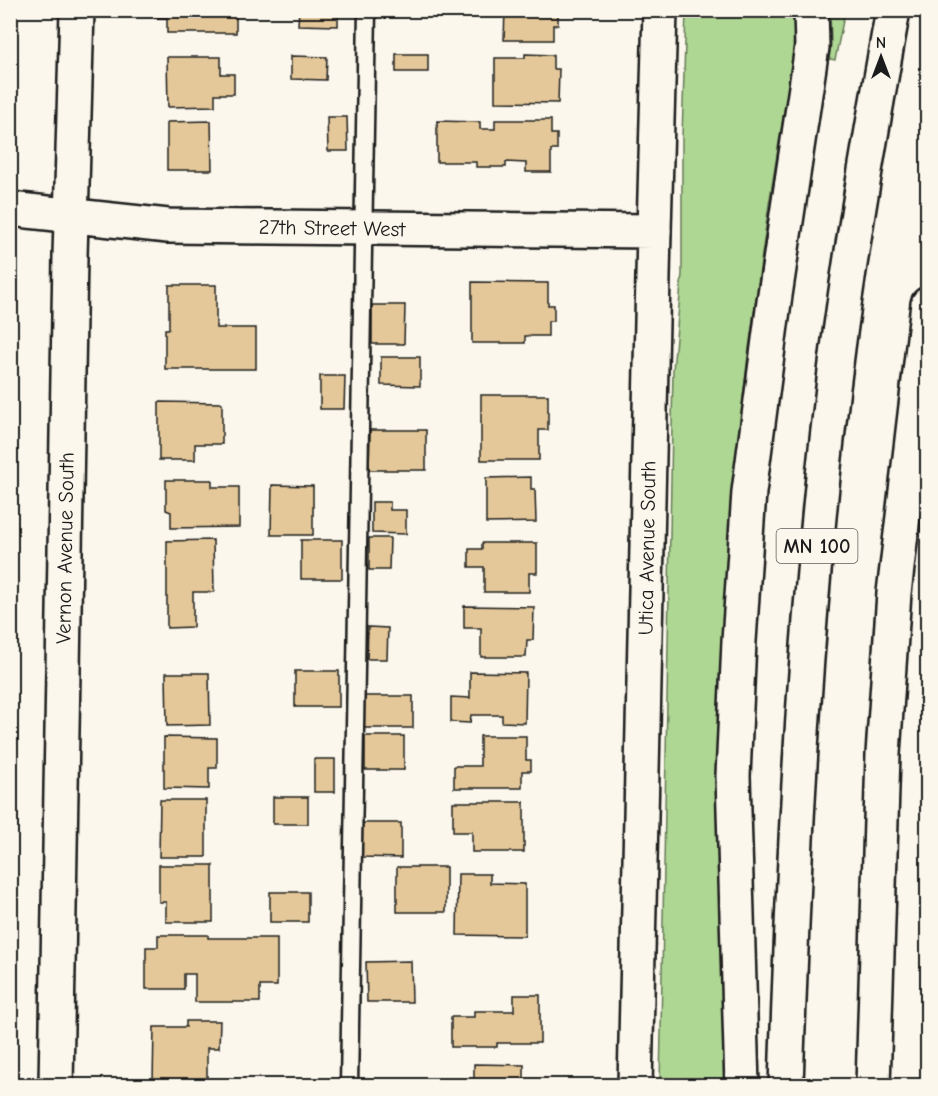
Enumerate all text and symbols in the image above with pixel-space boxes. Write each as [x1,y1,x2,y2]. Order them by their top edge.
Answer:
north arrow [851,27,911,87]
text: N [876,34,886,52]
street label: 27th Street West [258,215,407,241]
street label: Vernon Avenue South [51,452,79,644]
street label: Utica Avenue South [633,460,661,636]
road number: MN 100 [776,529,858,563]

